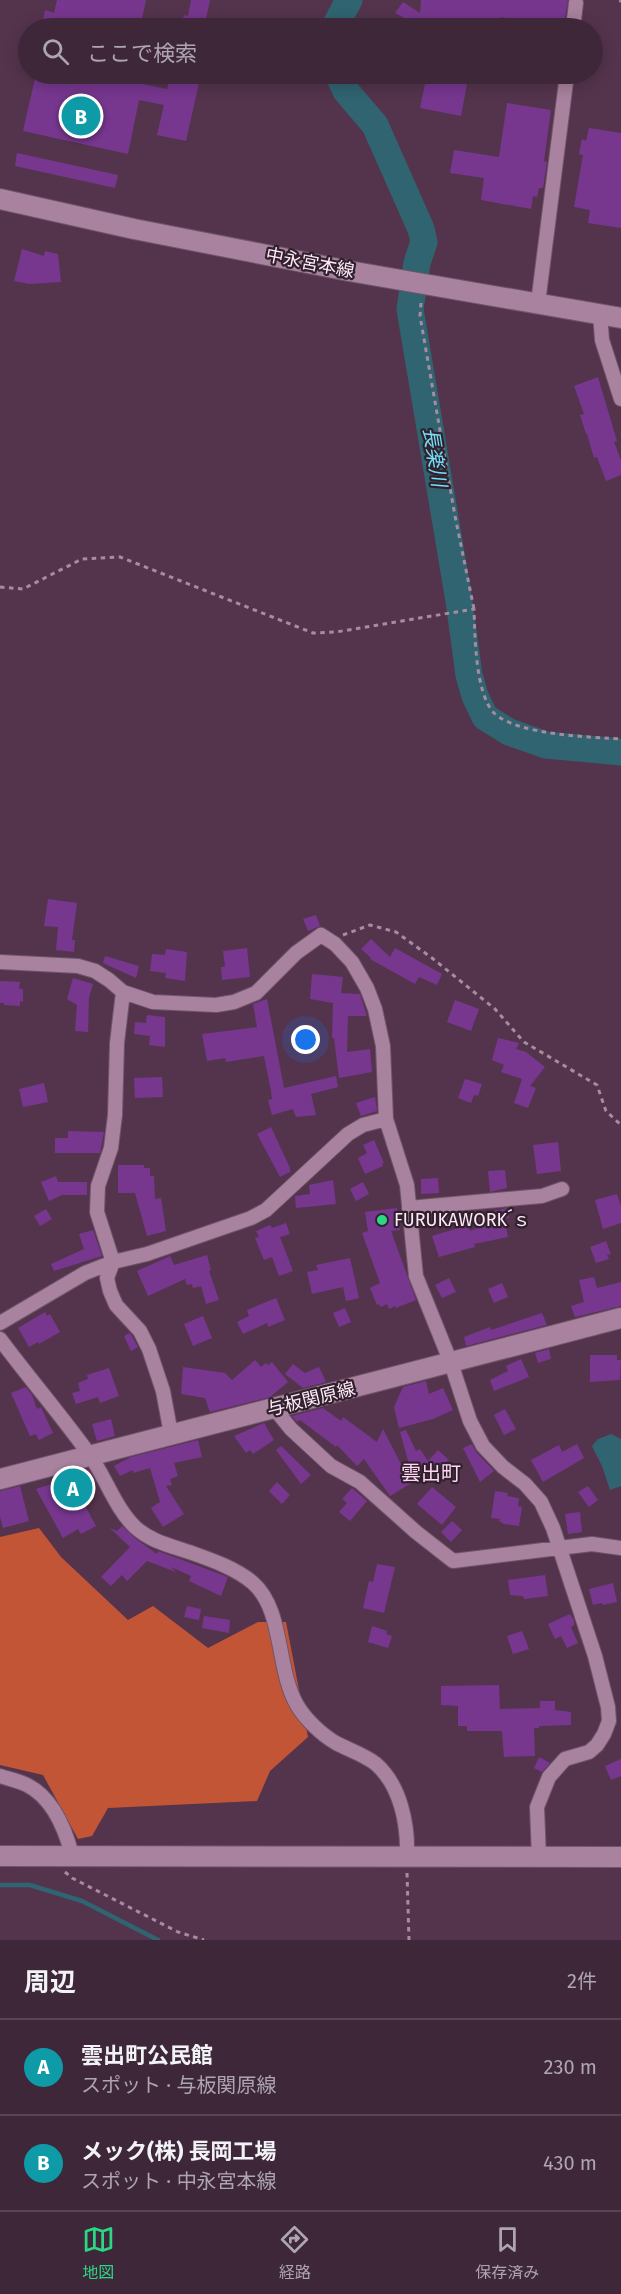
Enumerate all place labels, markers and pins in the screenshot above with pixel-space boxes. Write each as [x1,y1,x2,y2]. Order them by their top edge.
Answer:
pin: B [62,94,100,138]
place label: FURUKAWORK´ｓ [394,1209,531,1231]
marker: FURUKAWORK´ｓ [375,1213,389,1227]
pin: A [54,1466,92,1510]

